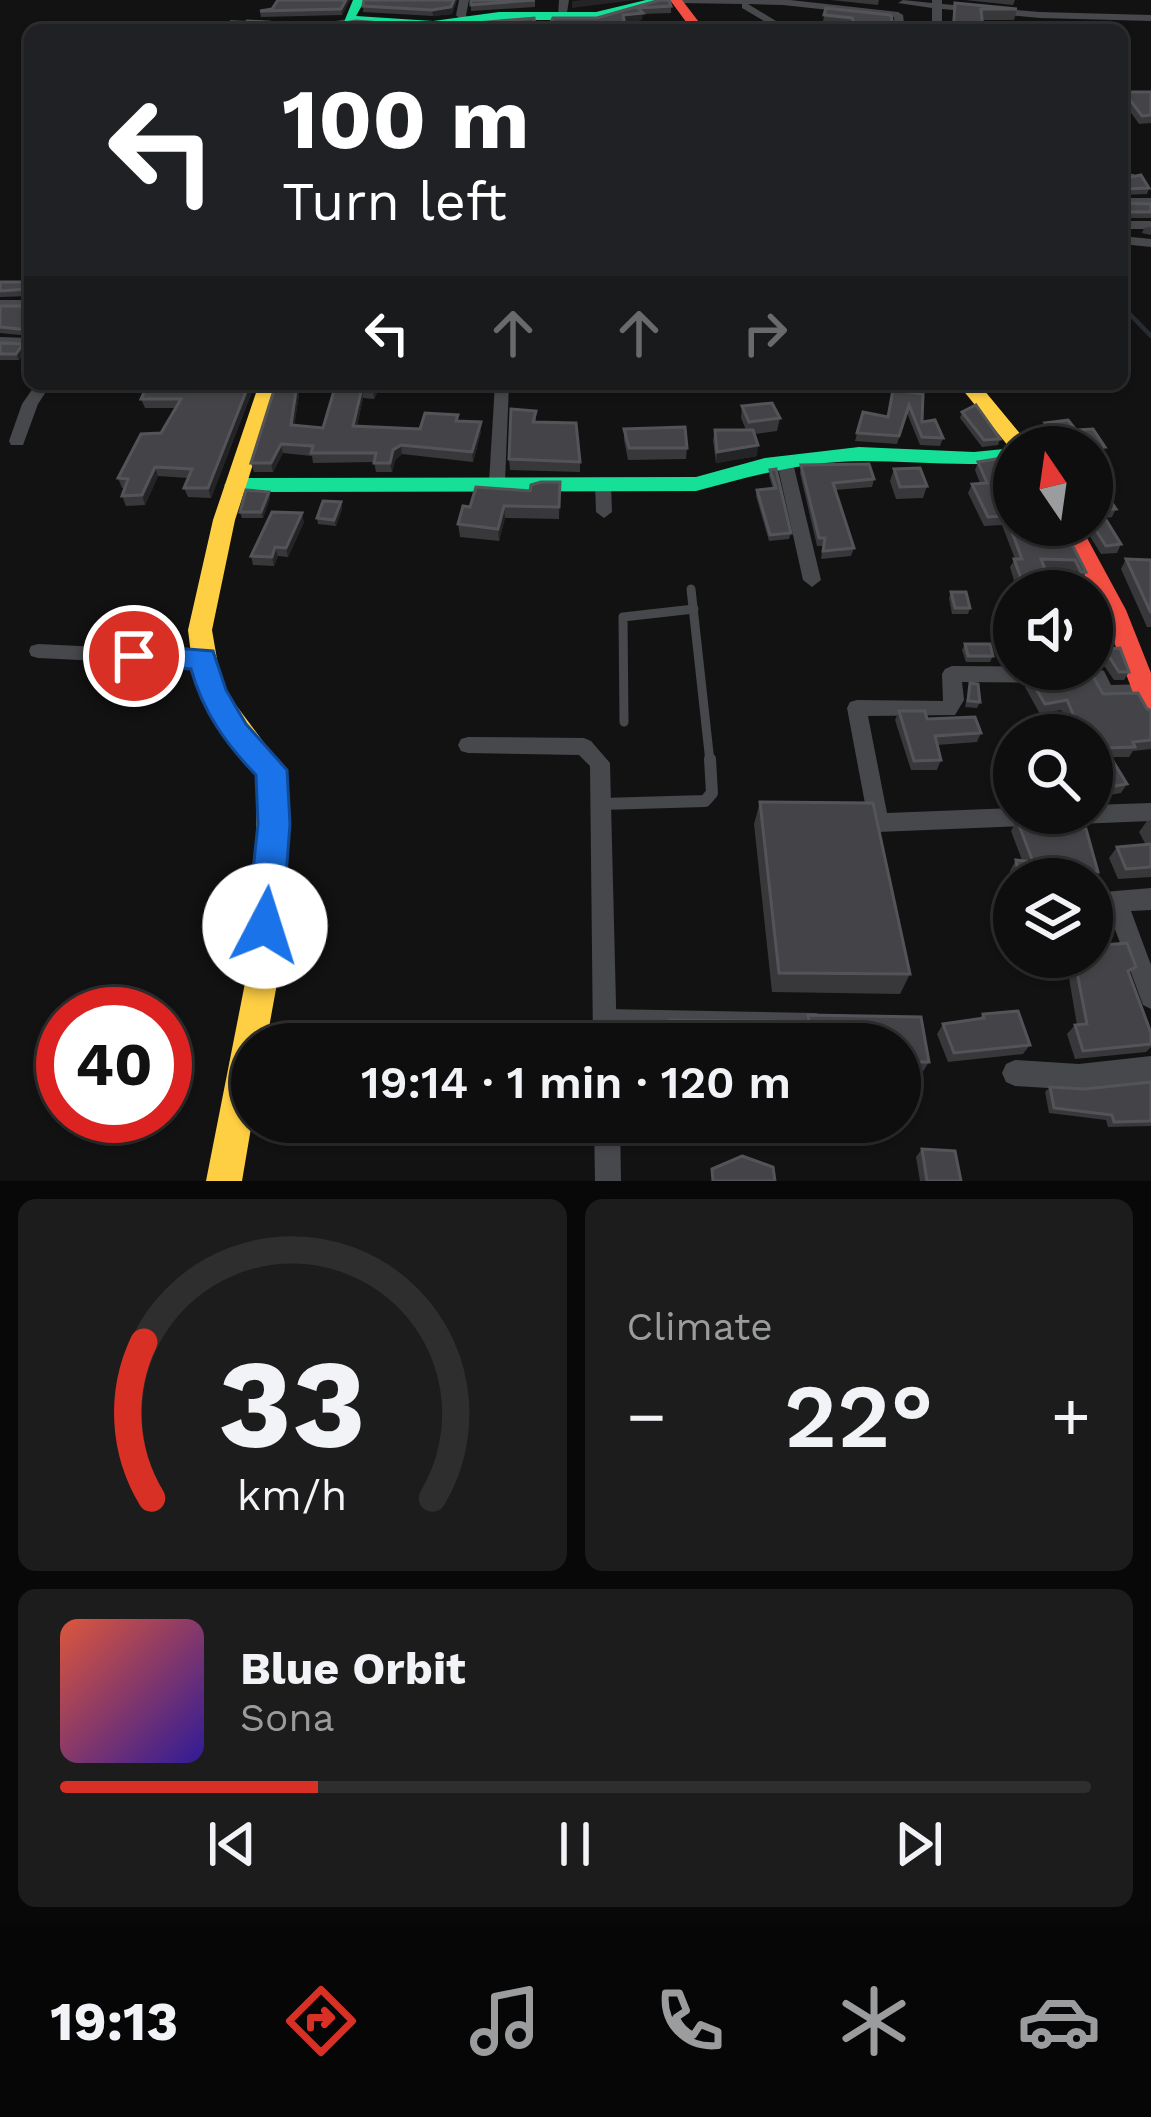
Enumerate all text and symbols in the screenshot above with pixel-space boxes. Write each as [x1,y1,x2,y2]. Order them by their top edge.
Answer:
text: 100 m [282,70,529,168]
icon: left [84,72,240,228]
text: Turn left [282,170,507,233]
icon: left [354,300,420,366]
icon: ahead [480,300,546,366]
icon: ahead [606,300,672,366]
icon: right [732,300,798,366]
north arrow [993,426,1113,546]
map controls [993,426,1113,978]
button: sound [993,570,1113,690]
pin [83,605,185,707]
icon: arrive [101,623,167,689]
button: search [993,714,1113,834]
button: layers [993,858,1113,978]
position arrow [202,863,328,989]
speed limit sign: 40 [36,987,192,1143]
text: 19:14 · 1 min · 120 m [361,1056,791,1109]
text: Climate [627,1304,773,1349]
text: 33 [218,1331,366,1477]
text: 22° [784,1363,934,1469]
text: − [627,1378,666,1455]
text: + [1051,1378,1091,1455]
text: km/h [237,1470,347,1520]
text: Blue Orbit [240,1642,466,1695]
text: Sona [240,1695,335,1740]
icon: previous [199,1811,265,1877]
icon: pause [542,1811,608,1877]
icon: next [886,1811,952,1877]
icon: directions [279,1979,363,2063]
icon: music [463,1979,547,2063]
icon: phone [648,1979,732,2063]
icon: climate [832,1979,916,2063]
icon: car [1017,1979,1101,2063]
text: 19:13 [50,1990,178,2053]

